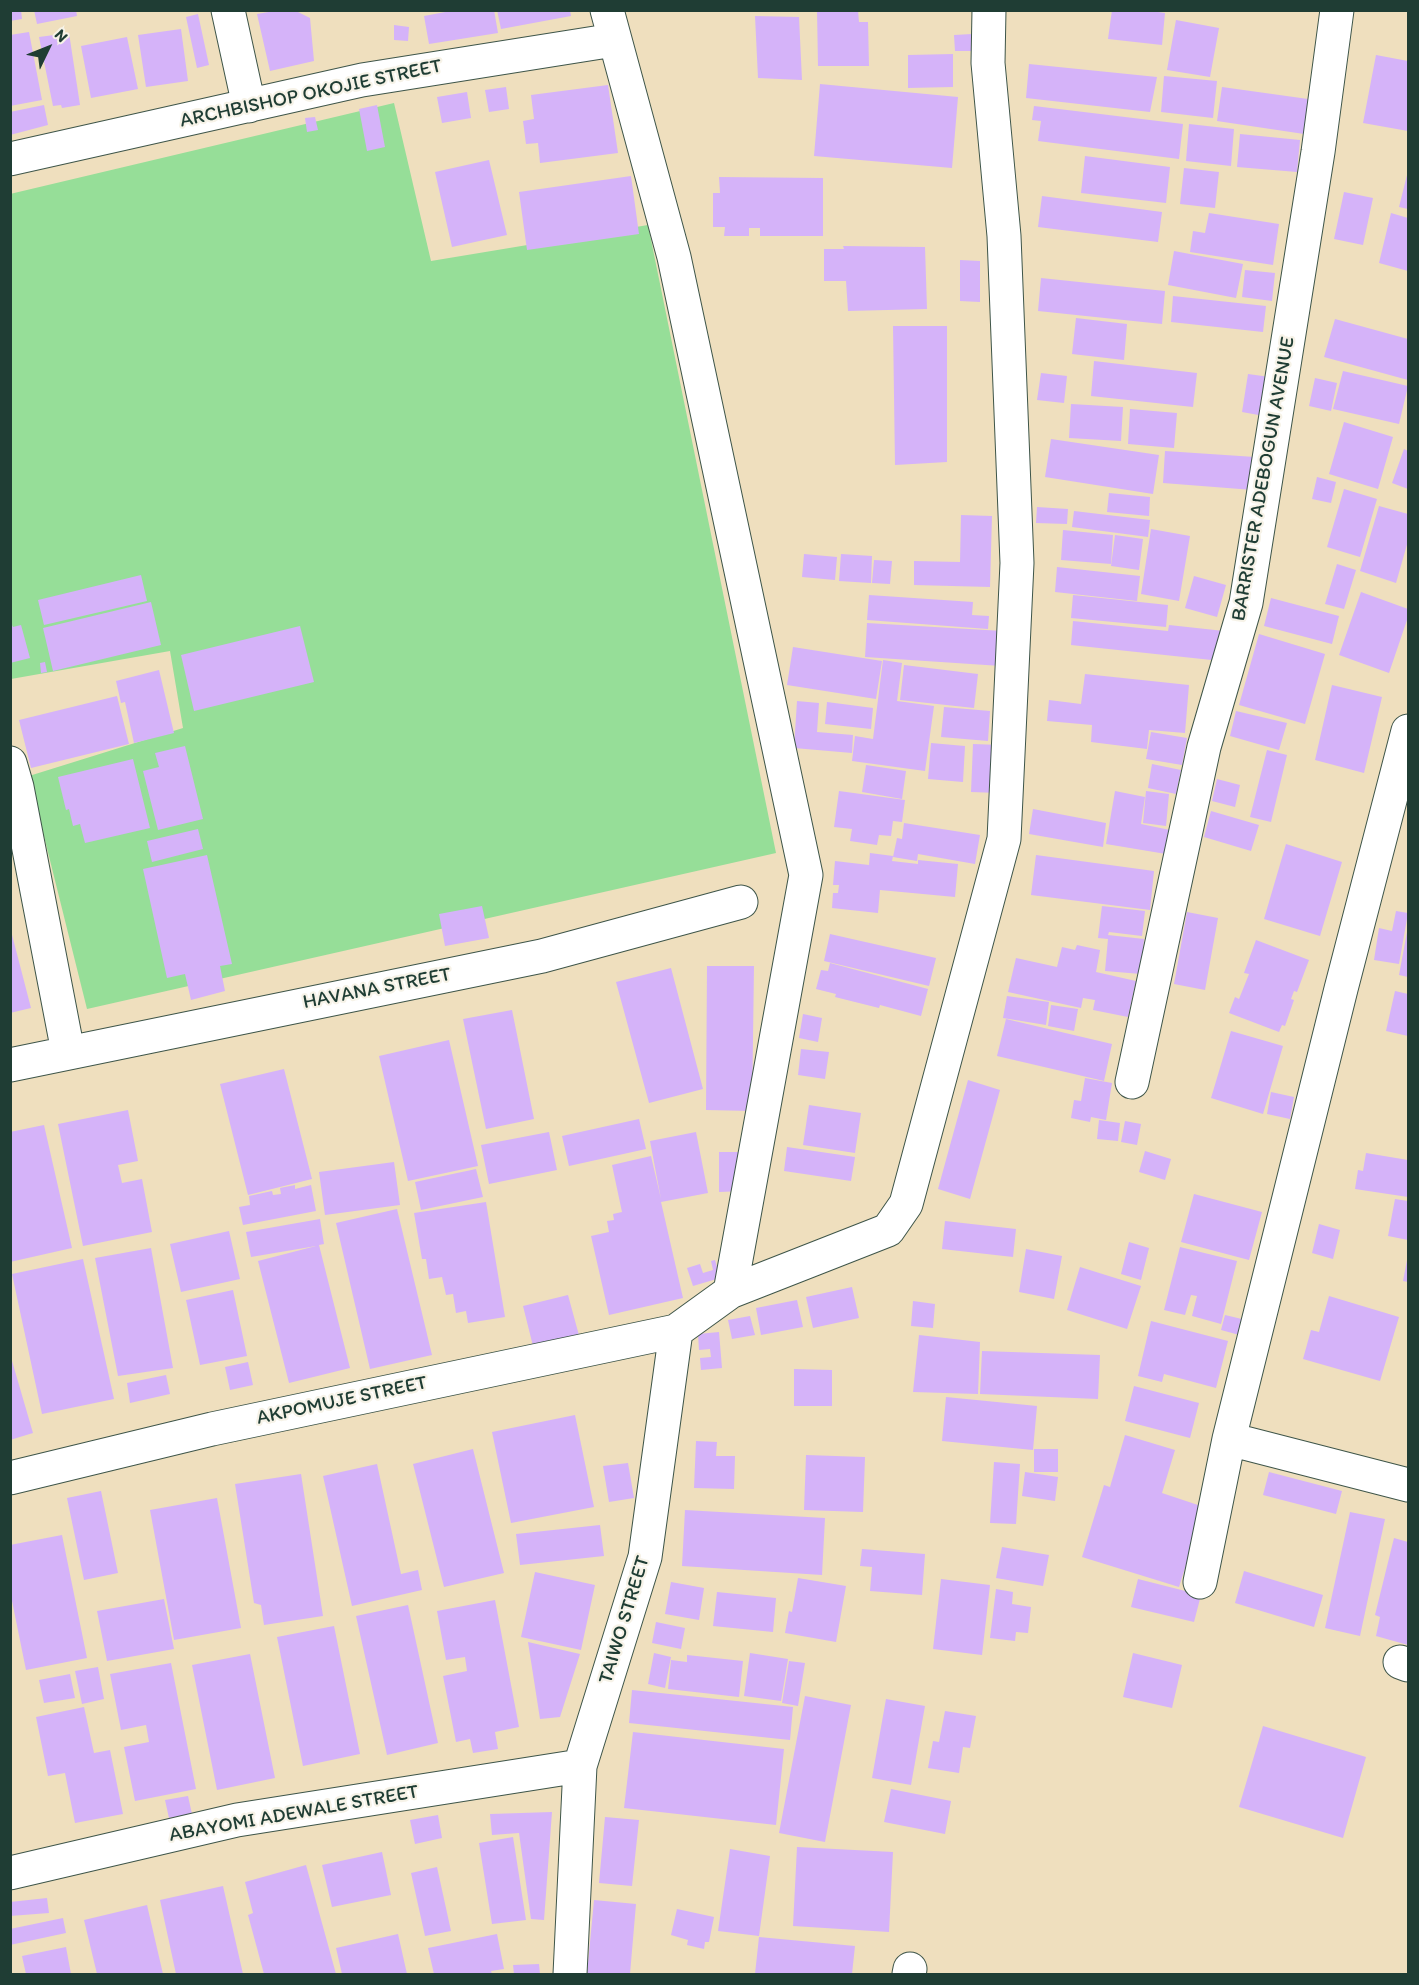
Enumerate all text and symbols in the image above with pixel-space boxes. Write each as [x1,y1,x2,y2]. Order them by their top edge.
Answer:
north arrow [18,18,78,78]
text: N [51,25,72,46]
street label: ARCHBISHOP OKOJIE STREET [178,54,444,134]
street label: BARRISTER ADEBOGUN AVENUE [1227,335,1301,623]
street label: HAVANA STREET [301,963,453,1015]
street label: AKPOMUJE STREET [254,1371,430,1431]
street label: TAIWO STREET [594,1553,656,1687]
street label: ABAYOMI ADEWALE STREET [167,1780,421,1848]

